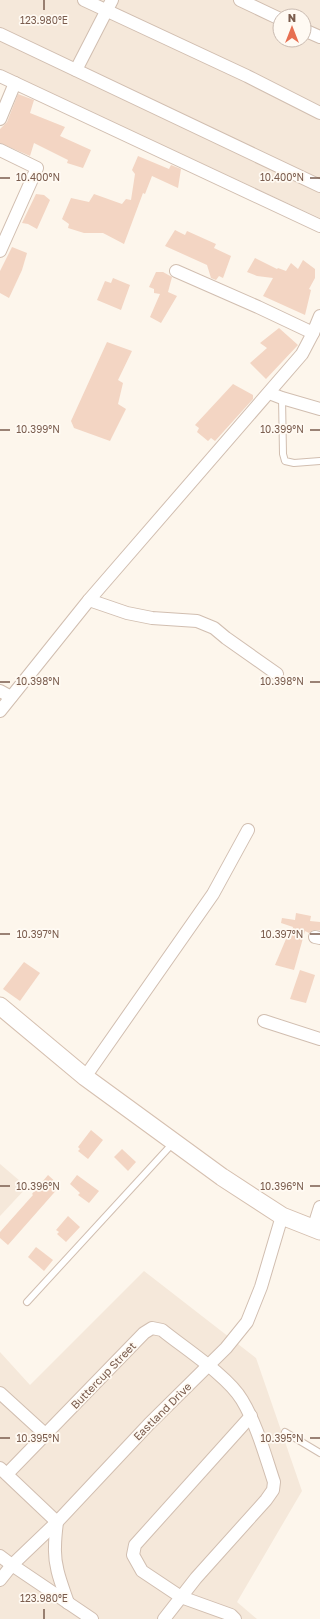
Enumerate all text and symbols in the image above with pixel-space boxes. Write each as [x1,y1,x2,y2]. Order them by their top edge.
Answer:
north arrow [272,8,312,48]
text: N [288,11,296,24]
text: 123.980°E [20,14,68,26]
text: 10.400°N [16,171,60,183]
text: 10.400°N [260,171,304,183]
text: 10.399°N [16,423,60,435]
text: 10.399°N [260,423,304,435]
text: 10.398°N [16,675,60,687]
text: 10.398°N [260,675,304,687]
text: 10.397°N [17,928,59,940]
text: 10.397°N [261,928,303,940]
text: 10.396°N [16,1180,60,1192]
text: 10.396°N [260,1180,304,1192]
street label: Buttercup Street [68,1339,138,1411]
street label: Eastland Drive [130,1379,194,1443]
text: 10.395°N [16,1432,60,1444]
text: 10.395°N [260,1432,304,1444]
text: 123.980°E [20,1592,68,1604]

